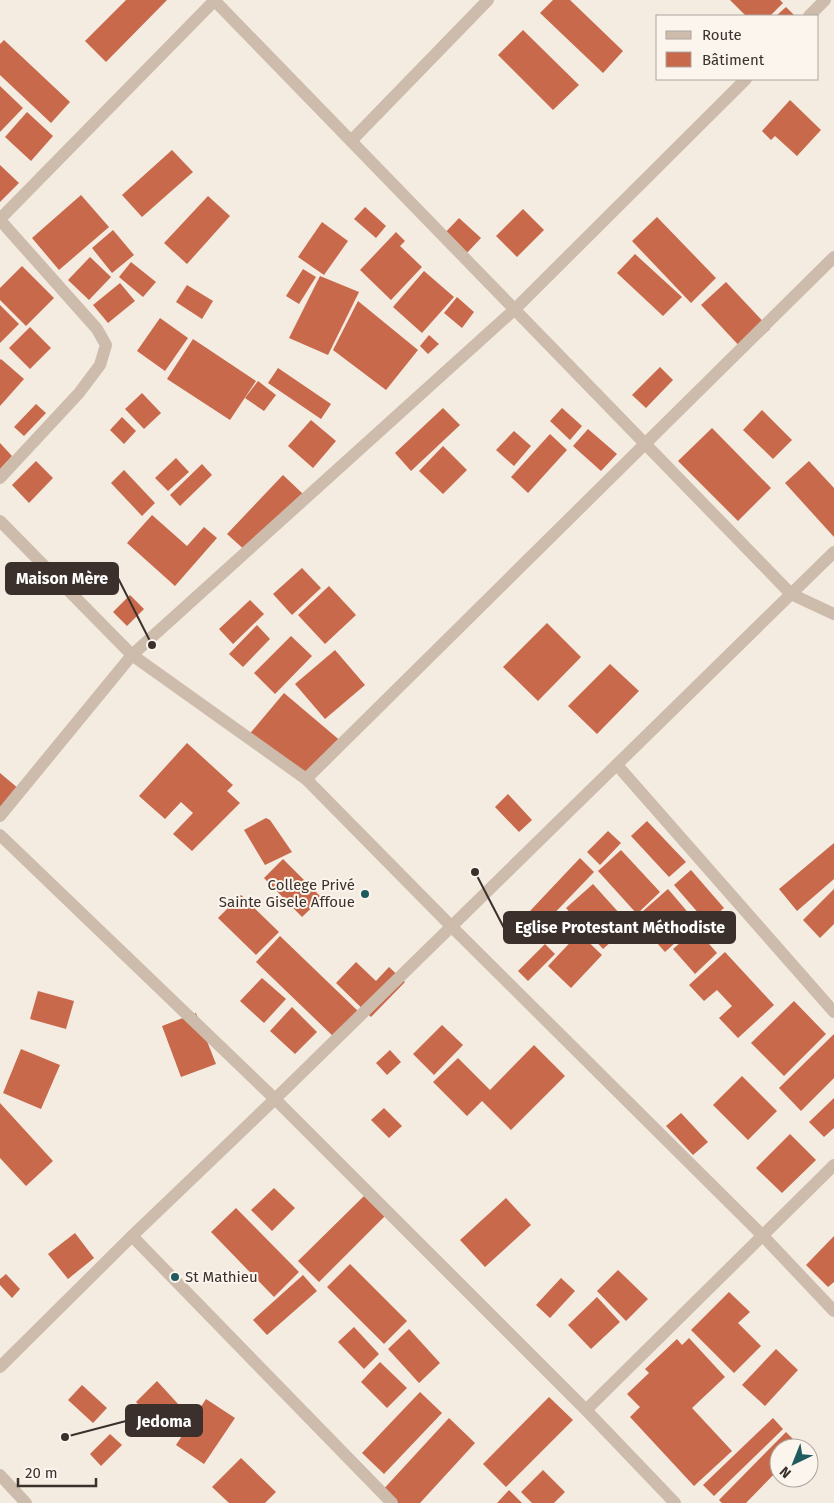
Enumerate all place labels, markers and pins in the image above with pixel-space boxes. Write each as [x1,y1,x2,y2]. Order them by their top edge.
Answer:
callout: Maison Mère [6,563,118,594]
place label: College Privé Sainte Gisele Affoue [219,876,355,911]
marker: College Privé Sainte Gisele Affoue [359,888,371,900]
callout: Eglise Protestant Méthodiste [504,912,735,943]
place label: St Mathieu [185,1268,258,1286]
marker: St Mathieu [169,1271,181,1283]
callout: Jedoma [126,1405,202,1436]

